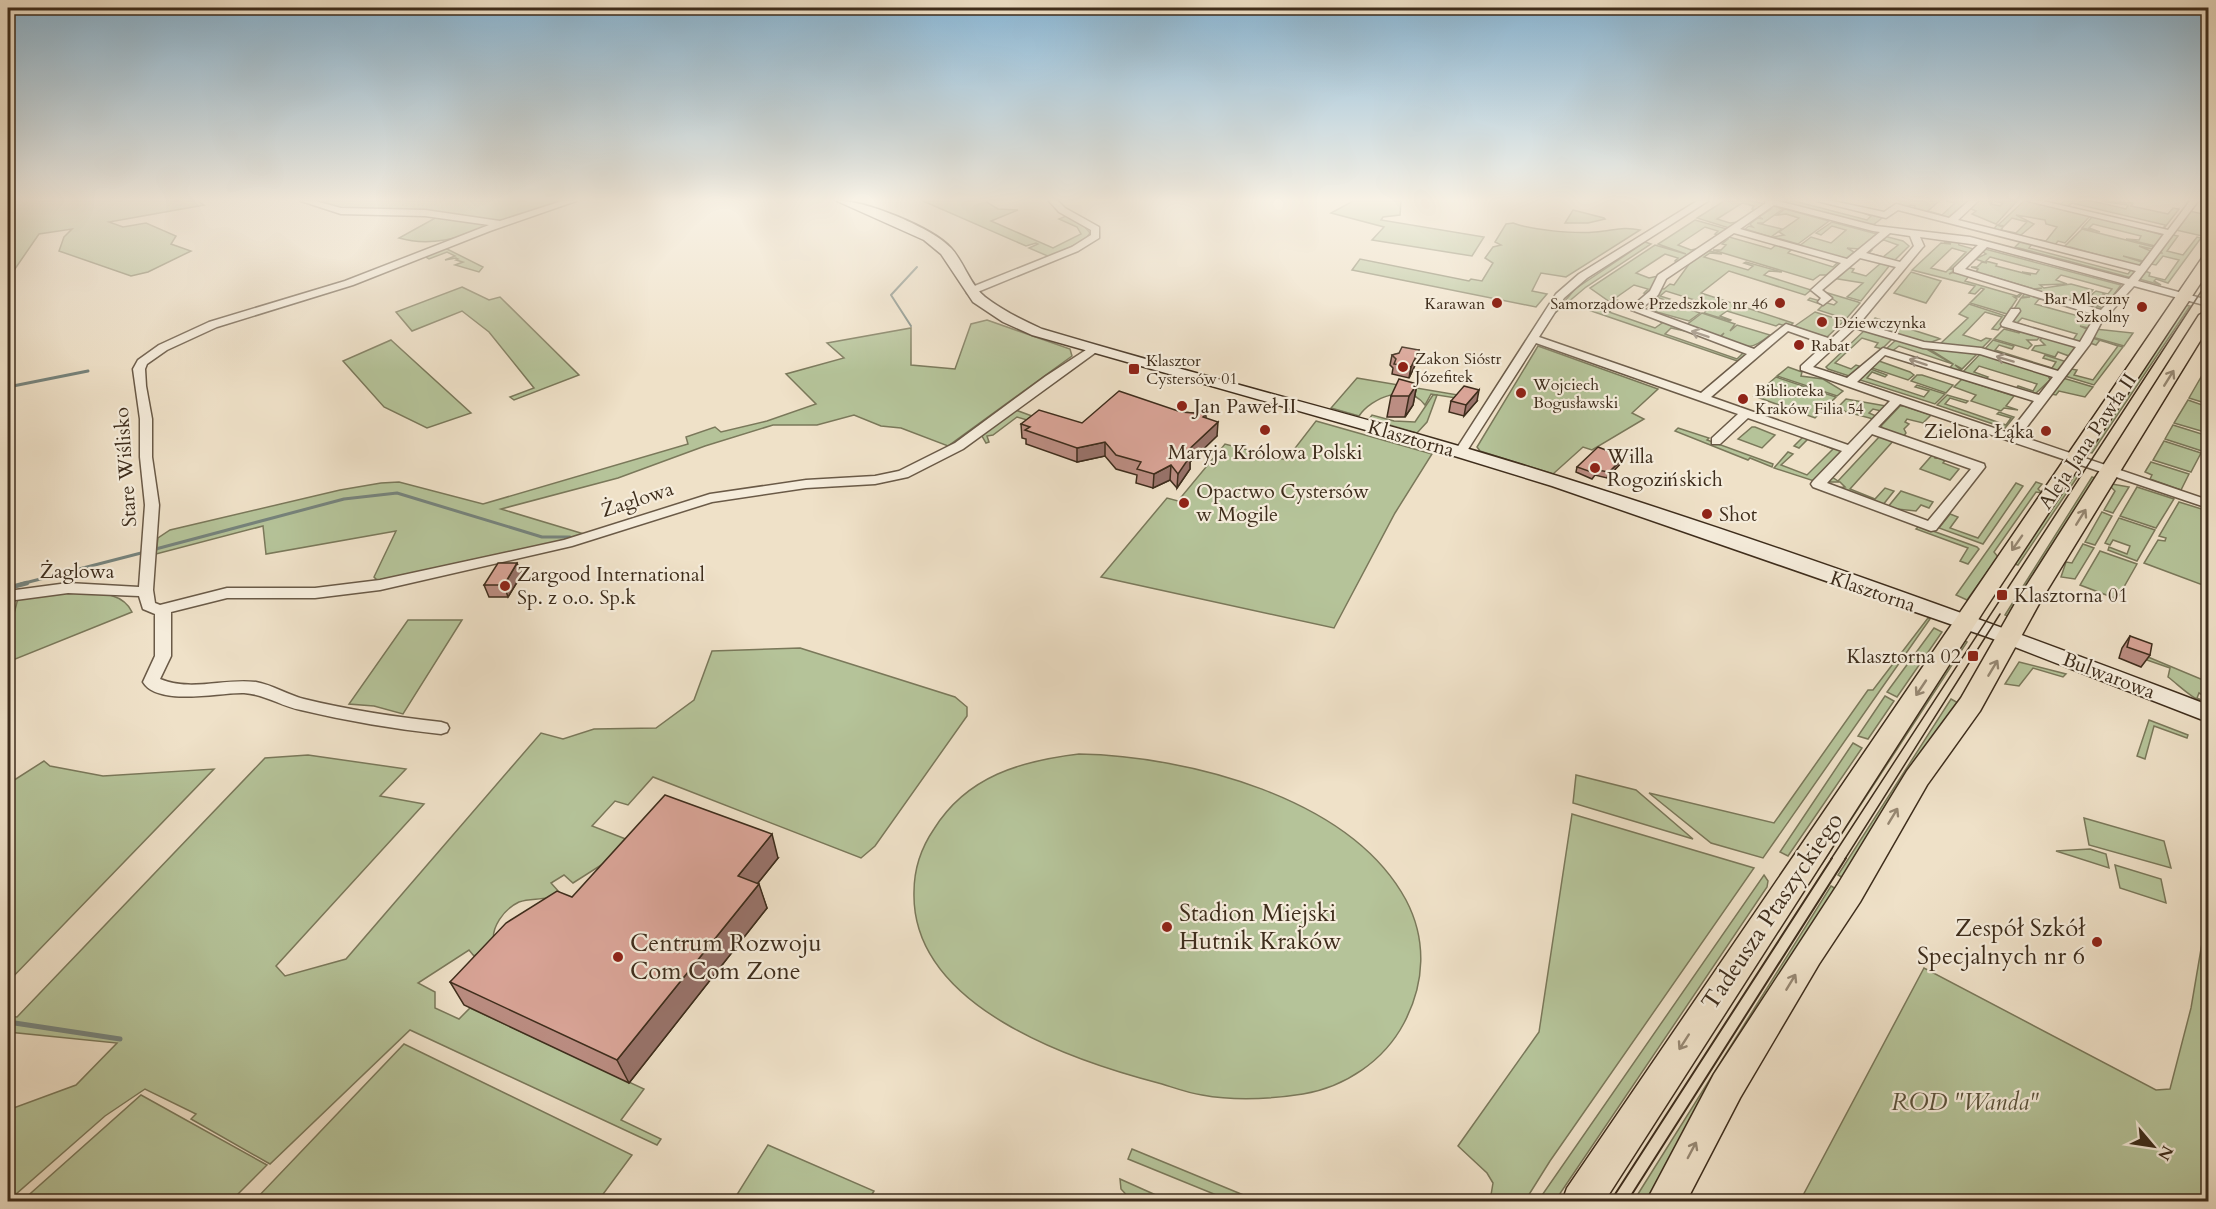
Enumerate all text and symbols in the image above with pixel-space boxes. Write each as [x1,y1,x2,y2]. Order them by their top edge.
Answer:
place label: Bar Mleczny Szkolny [2044,288,2131,328]
place label: Karawan [1425,293,1485,315]
place label: Samorządowe Przedszkole nr 46 [1550,293,1768,315]
marker: Karawan [1490,296,1504,310]
marker: Samorządowe Przedszkole nr 46 [1773,296,1787,310]
marker: Bar Mleczny Szkolny [2135,300,2149,314]
place label: Dziewczynka [1834,312,1926,334]
marker: Dziewczynka [1815,315,1829,329]
one-way arrow [1691,328,1710,339]
place label: Rabat [1811,335,1850,357]
marker: Rabat [1792,338,1806,352]
place label: Zakon Sióstr Józefitek [1413,348,1501,388]
place label: Klasztor Cystersów 01 [1146,350,1238,390]
one-way arrow [1996,353,2015,364]
one-way arrow [1909,356,1928,367]
marker: Zakon Sióstr Józefitek [1396,360,1410,374]
marker: Klasztor Cystersów 01 [1127,362,1141,376]
street label: Aleja Jana Pawła II [2032,368,2143,515]
one-way arrow [2163,370,2175,387]
place label: Wojciech Bogusławski [1532,374,1619,414]
place label: Biblioteka Kraków Filia 54 [1755,380,1864,420]
marker: Wojciech Bogusławski [1514,386,1528,400]
marker: Biblioteka Kraków Filia 54 [1736,392,1750,406]
place label: Jan Paweł II [1191,393,1296,420]
marker: Jan Paweł II [1175,399,1189,413]
street label: Stare Wiślisko [108,406,143,528]
street label: Klasztorna [1365,413,1458,464]
place label: Zielona Łąka [1924,418,2034,445]
marker: Maryja Królowa Polski [1258,423,1272,437]
marker: Zielona Łąka [2039,424,2053,438]
place label: Maryja Królowa Polski [1168,439,1363,466]
place label: Willa Rogozińskich [1606,443,1723,493]
marker: Willa Rogozińskich [1588,461,1602,475]
street label: Żaglowa [597,475,677,524]
place label: Opactwo Cystersów w Mogile [1196,478,1369,528]
marker: Opactwo Cystersów w Mogile [1177,496,1191,510]
place label: Shot [1719,501,1758,528]
marker: Shot [1700,507,1714,521]
one-way arrow [2076,509,2088,526]
one-way arrow [2011,535,2023,551]
street label: Żaglowa [40,558,115,585]
place label: Zargood International Sp. z o.o. Sp.k [517,561,705,611]
street label: Klasztorna [1827,564,1919,619]
marker: Zargood International Sp. z o.o. Sp.k [498,579,512,593]
place label: Klasztorna 01 [2014,582,2129,609]
marker: Klasztorna 01 [1995,588,2009,602]
place label: Klasztorna 02 [1846,643,1961,670]
street label: Bulwarowa [2059,645,2159,706]
marker: Klasztorna 02 [1966,649,1980,663]
one-way arrow [1987,660,1999,677]
one-way arrow [1915,679,1927,696]
street label: Tadeusza Ptaszyckiego [1694,806,1851,1017]
one-way arrow [1888,808,1900,825]
place label: Stadion Miejski Hutnik Kraków [1179,897,1342,958]
place label: Zespół Szkół Specjalnych nr 6 [1917,912,2086,973]
marker: Stadion Miejski Hutnik Kraków [1160,920,1174,934]
place label: Centrum Rozwoju Com Com Zone [630,927,822,988]
marker: Zespół Szkół Specjalnych nr 6 [2090,935,2104,949]
marker: Centrum Rozwoju Com Com Zone [611,950,625,964]
one-way arrow [1786,974,1798,991]
one-way arrow [1678,1033,1690,1050]
park label: ROD "Wanda" [1891,1086,2039,1119]
north arrow [2123,1116,2183,1176]
one-way arrow [1687,1141,1698,1159]
text: N [2152,1141,2178,1164]

